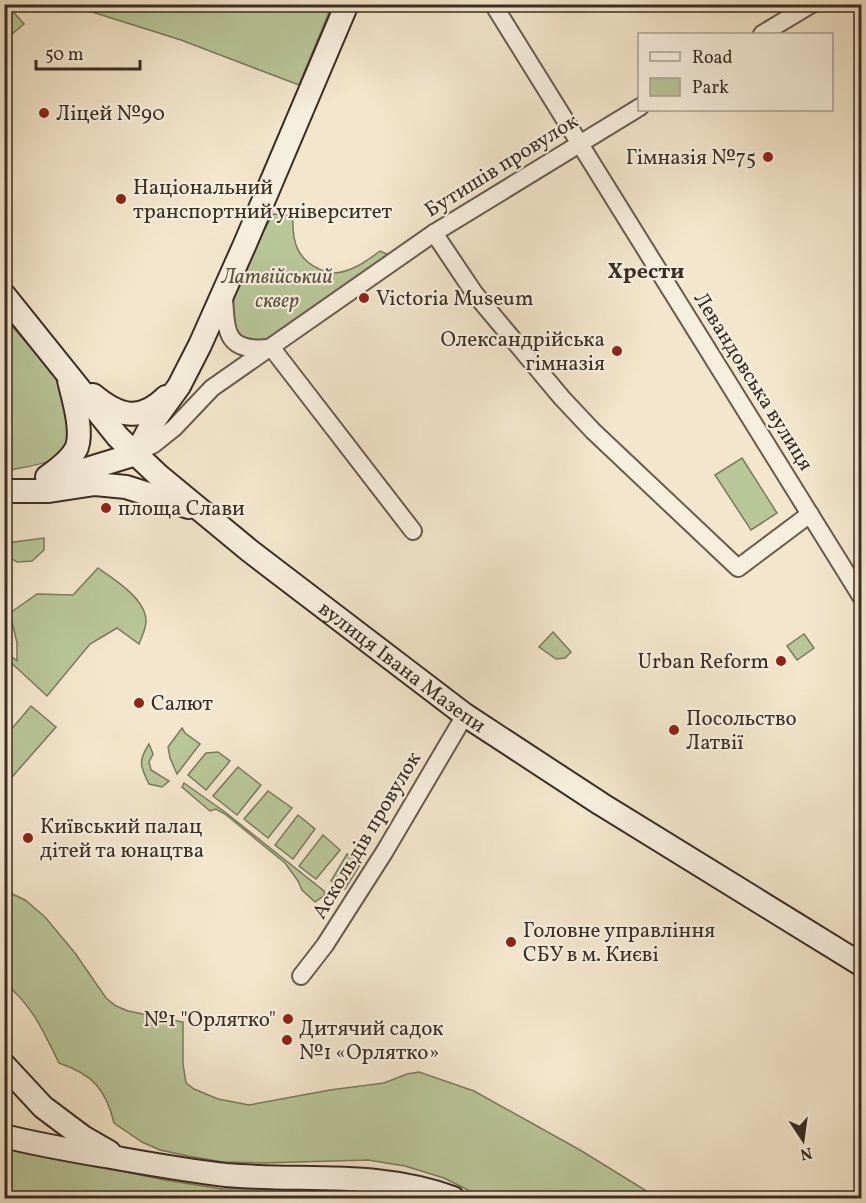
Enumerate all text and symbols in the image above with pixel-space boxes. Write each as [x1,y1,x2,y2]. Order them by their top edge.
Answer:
scale bar [36,33,140,71]
legend [638,33,833,111]
text: 50 m [45,43,84,68]
text: Road [692,46,733,71]
text: Park [692,76,729,101]
place label: Ліцей №90 [56,100,165,129]
marker: Ліцей №90 [37,106,51,120]
street label: Бутишів провулок [419,107,584,225]
place label: Гімназія №75 [626,144,756,173]
marker: Гімназія №75 [761,150,775,164]
place label: Національний транспортний університет [133,174,393,227]
marker: Національний транспортний університет [114,192,128,206]
district label: Хрести [607,257,685,288]
park label: Латвійський сквер [220,263,333,316]
place label: Victoria Museum [376,285,534,314]
street label: Левандовська вулиця [686,287,820,477]
marker: Victoria Museum [357,291,371,305]
place label: Олександрійська гімназія [440,326,605,379]
marker: Олександрійська гімназія [610,344,624,358]
place label: площа Слави [118,495,245,524]
marker: площа Слави [99,501,113,515]
street label: вулиця Івана Мазепи [312,595,491,741]
place label: Urban Reform [638,648,769,677]
marker: Urban Reform [774,654,788,668]
place label: Салют [151,690,213,719]
marker: Салют [132,696,146,710]
place label: Посольство Латвії [686,705,797,758]
marker: Посольство Латвії [667,723,681,737]
street label: Аскольдів провулок [306,747,429,925]
place label: Київський палац дітей та юнацтва [40,813,204,866]
marker: Київський палац дітей та юнацтва [21,831,35,845]
place label: Головне управління СБУ в м. Києві [523,917,715,970]
marker: Головне управління СБУ в м. Києві [504,935,518,949]
place label: №1 "Орлятко" [144,1006,276,1035]
marker: №1 "Орлятко" [281,1012,295,1026]
place label: Дитячий садок №1 «Орлятко» [299,1015,444,1068]
marker: Дитячий садок №1 «Орлятко» [280,1033,294,1047]
north arrow [773,1110,833,1170]
text: N [797,1141,814,1165]

